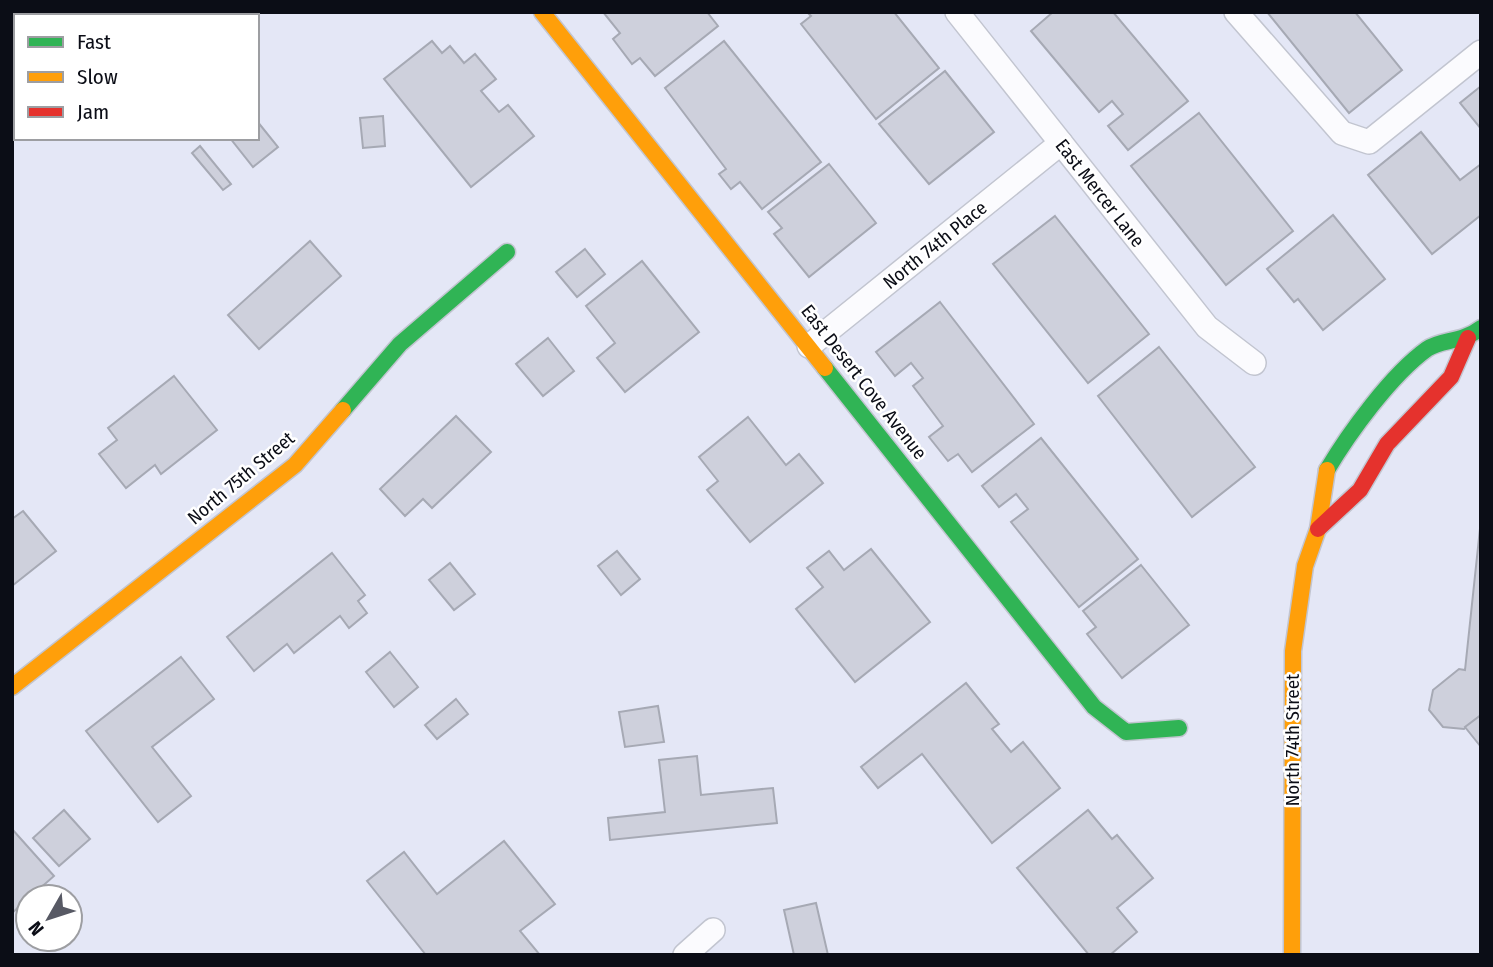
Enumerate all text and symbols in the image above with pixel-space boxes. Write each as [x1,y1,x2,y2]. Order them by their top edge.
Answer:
legend [14,14,259,140]
text: Fast [77,29,111,55]
text: Slow [77,64,118,90]
text: Jam [77,99,109,125]
street label: East Mercer Lane [1051,134,1149,252]
street label: North 74th Place [878,196,992,294]
street label: East Desert Cove Avenue [796,300,932,464]
street label: North 75th Street [183,426,300,529]
street label: North 74th Street [1281,673,1304,806]
north arrow [14,883,84,953]
text: N [24,917,49,940]

